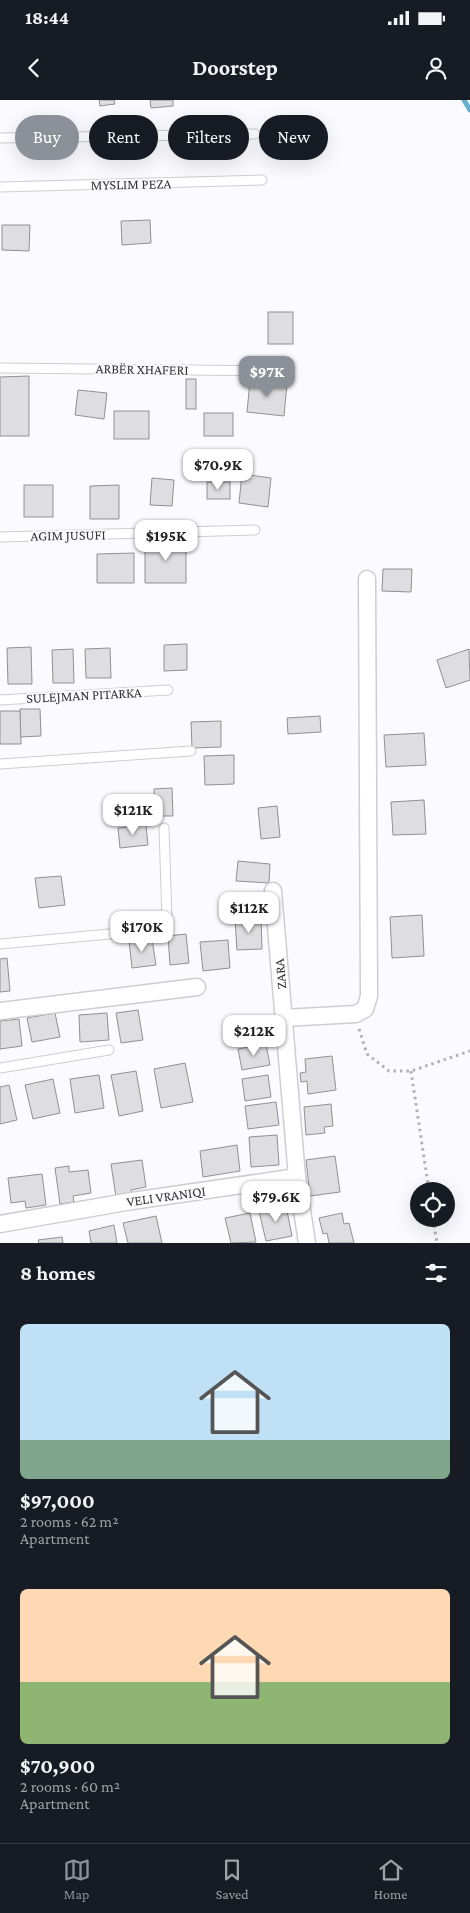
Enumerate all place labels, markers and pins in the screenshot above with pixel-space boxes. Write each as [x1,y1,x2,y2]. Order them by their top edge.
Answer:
pin: $97K [237,356,297,398]
pin: $70.9K [177,448,259,491]
pin: $195K [131,520,201,562]
pin: $121K [98,794,168,836]
pin: $112K [214,892,284,934]
pin: $170K [107,910,177,953]
pin: $212K [219,1014,289,1057]
pin: $79.6K [235,1180,317,1223]

